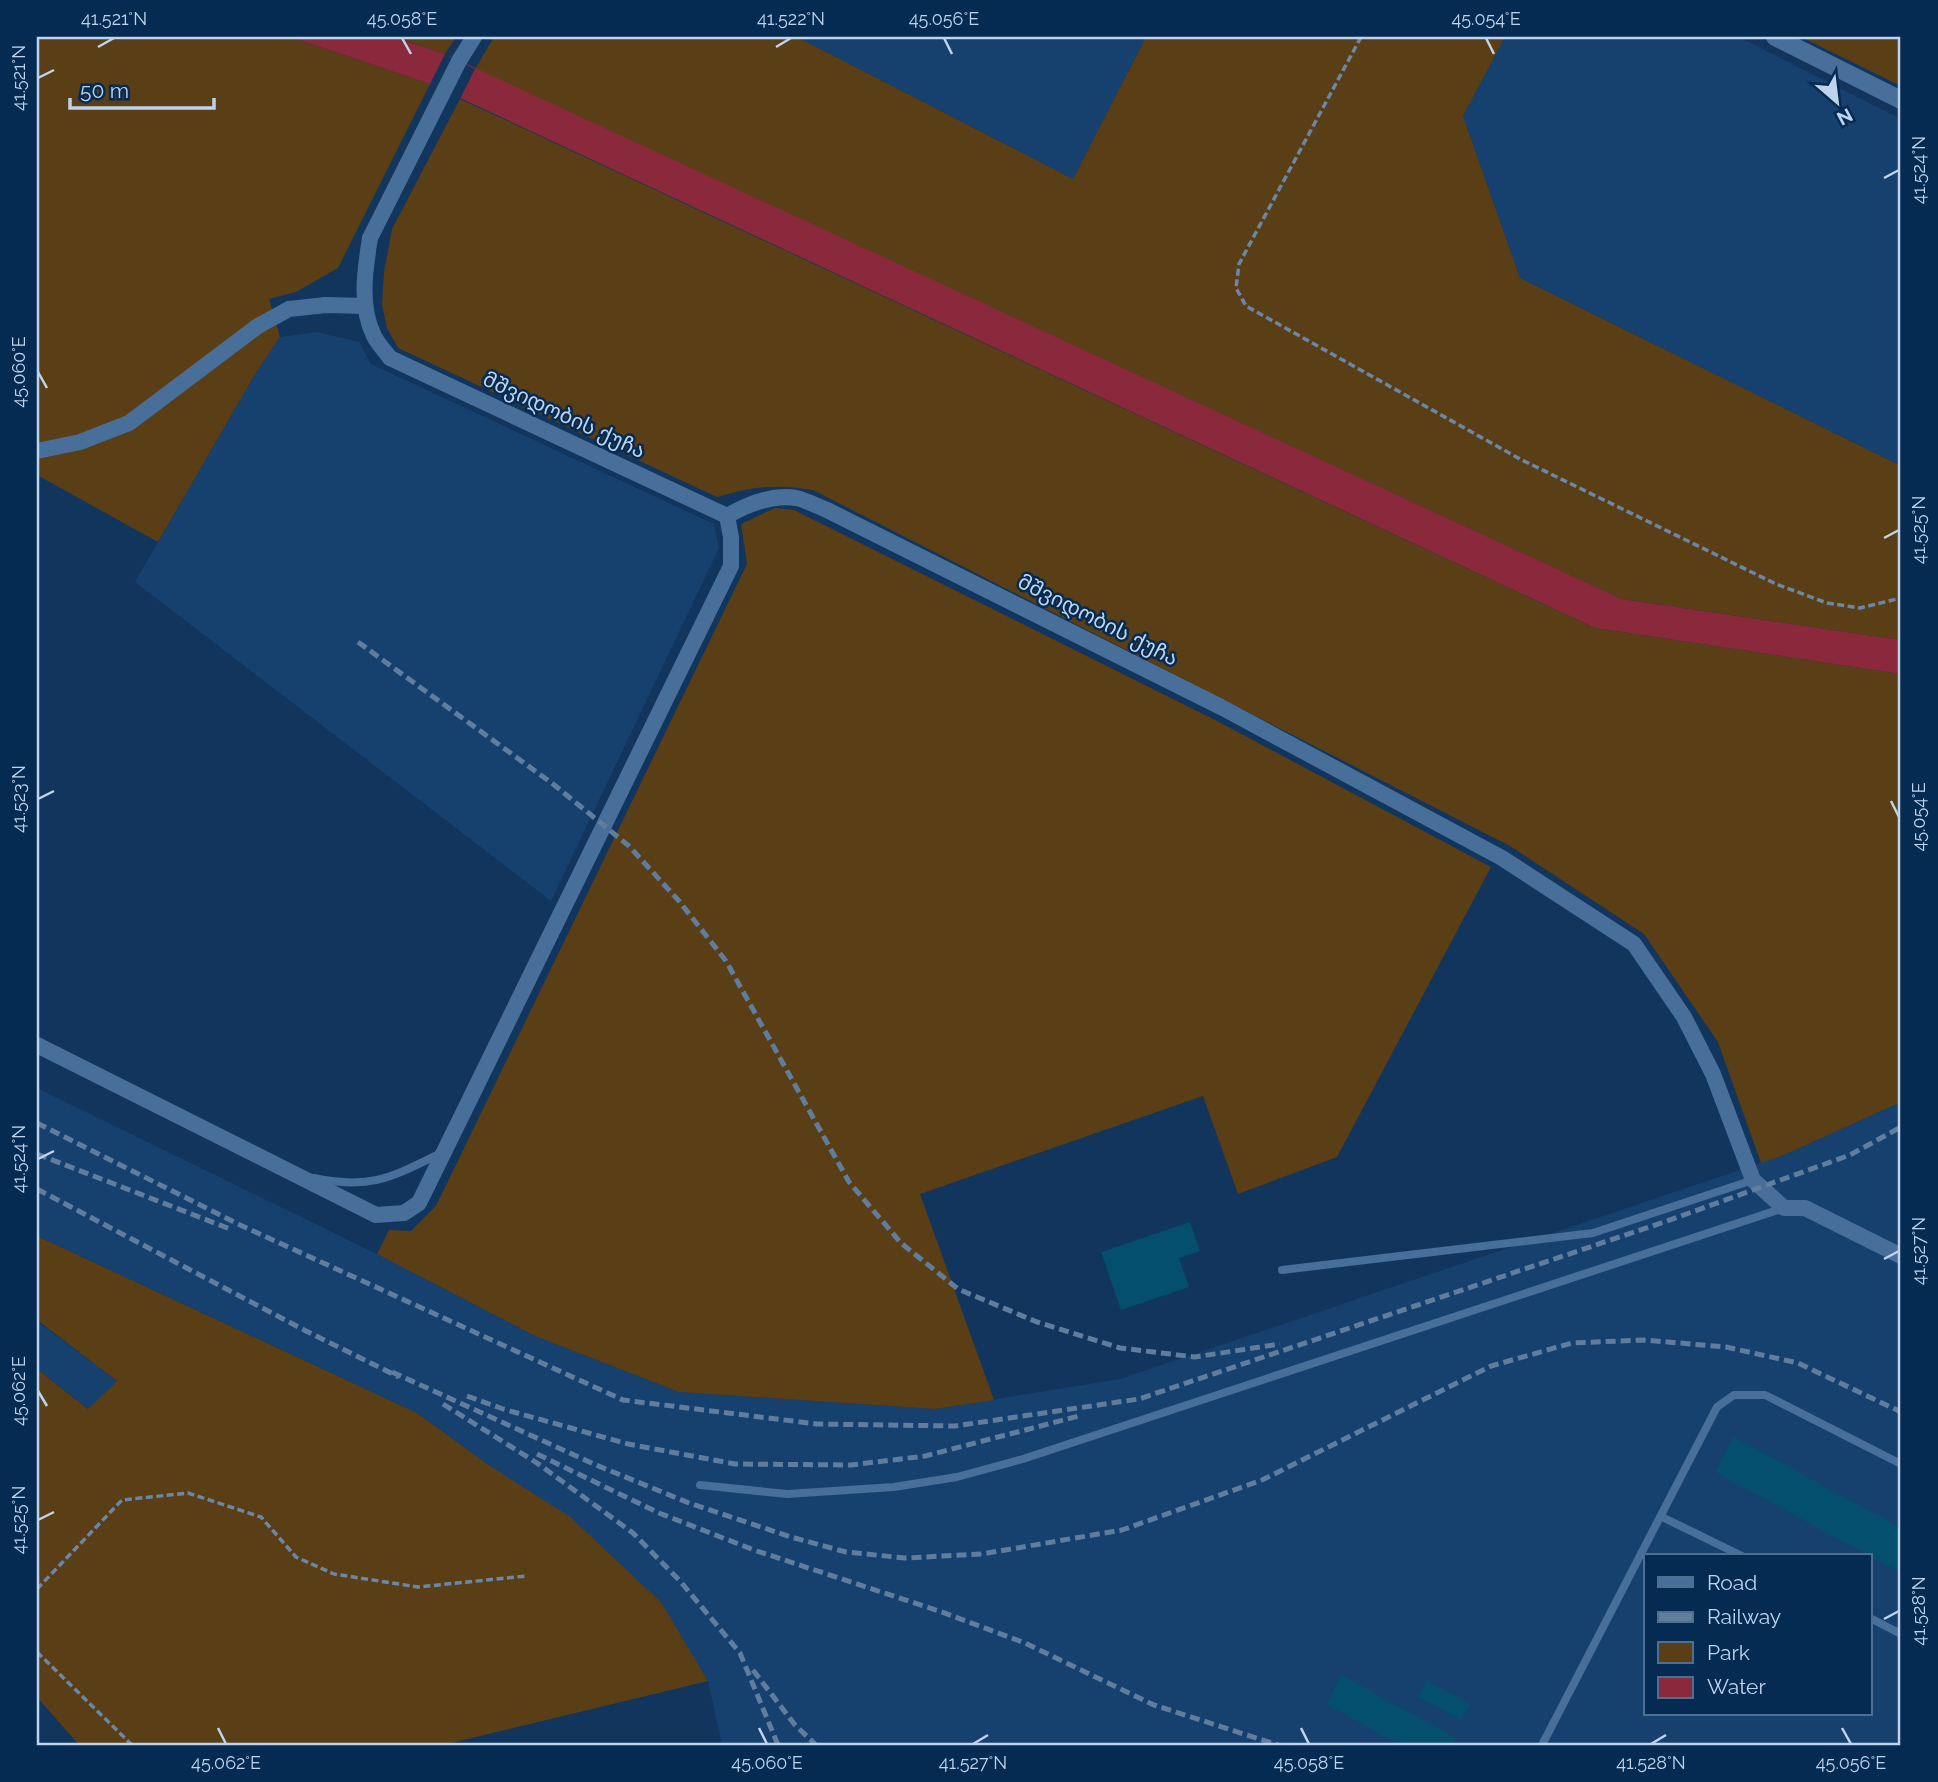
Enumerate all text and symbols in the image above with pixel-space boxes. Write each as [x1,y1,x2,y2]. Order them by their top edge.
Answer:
text: 41.521°N [81,8,147,29]
text: 45.058°E [367,8,437,29]
text: 41.522°N [757,8,825,29]
text: 45.056°E [909,8,979,29]
text: 45.054°E [1451,8,1521,29]
text: 41.521°N [8,45,29,111]
scale bar [70,66,214,110]
north arrow [1801,66,1871,136]
text: 50 m [80,78,129,103]
text: N [1833,104,1857,130]
text: 41.524°N [1908,136,1929,204]
text: 45.060°E [8,336,29,408]
street label: მშვიდობის ქუჩა [479,366,649,464]
text: 41.525°N [1908,496,1929,564]
street label: მშვიდობის ქუჩა [1014,568,1182,672]
text: 41.523°N [8,765,29,833]
text: 45.054°E [1908,782,1929,852]
text: 41.524°N [8,1125,29,1193]
text: 41.527°N [1908,1217,1929,1285]
text: 45.062°E [8,1356,29,1426]
text: 41.525°N [8,1486,29,1554]
legend [1644,1554,1871,1716]
text: Road [1707,1570,1757,1595]
text: 41.528°N [1908,1576,1929,1646]
text: Railway [1707,1604,1781,1629]
text: Park [1707,1640,1750,1665]
text: Water [1707,1674,1766,1699]
text: 45.062°E [191,1752,261,1773]
text: 45.060°E [731,1752,803,1773]
text: 41.527°N [939,1752,1007,1773]
text: 45.058°E [1274,1752,1344,1773]
text: 41.528°N [1616,1752,1686,1773]
text: 45.056°E [1816,1752,1886,1773]

